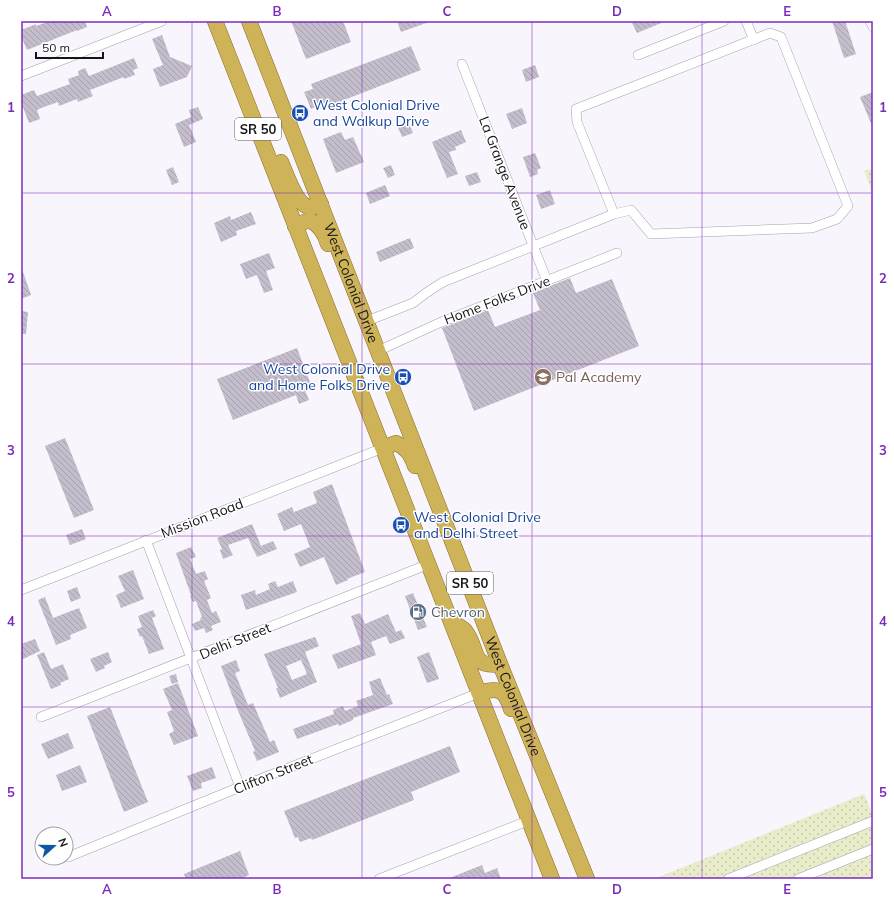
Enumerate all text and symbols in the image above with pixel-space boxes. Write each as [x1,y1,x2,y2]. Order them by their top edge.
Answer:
text: A [102,3,112,19]
text: B [273,3,282,19]
text: C [443,3,452,19]
text: D [612,3,622,19]
text: E [783,3,791,19]
scale bar [36,34,103,60]
text: 50 m [42,40,70,55]
place label: West Colonial Drive and Walkup Drive [313,96,440,130]
text: 1 [7,99,15,115]
text: 1 [879,99,887,115]
bus stop icon: West Colonial Drive and Walkup Drive [290,103,310,123]
street label: La Grange Avenue [475,114,535,232]
road number: SR 50 [235,118,281,140]
street label: West Colonial Drive [320,220,383,345]
text: 2 [7,270,15,286]
text: 2 [879,270,887,286]
street label: Home Folks Drive [441,271,553,329]
place label: West Colonial Drive and Home Folks Drive [249,360,390,394]
bus stop icon: West Colonial Drive and Home Folks Drive [393,367,413,387]
school or university icon: Pal Academy [533,367,553,387]
place label: Pal Academy [556,368,642,386]
text: 3 [7,442,15,458]
text: 3 [879,442,887,458]
street label: Mission Road [158,494,246,542]
place label: West Colonial Drive and Delhi Street [414,508,541,542]
bus stop icon: West Colonial Drive and Delhi Street [391,515,411,535]
road number: SR 50 [447,572,493,594]
fuel station icon: Chevron [408,602,428,622]
place label: Chevron [431,603,485,621]
text: 4 [7,613,15,629]
text: 4 [879,613,887,629]
street label: Delhi Street [197,619,273,663]
street label: West Colonial Drive [481,634,545,758]
street label: Clifton Street [231,750,315,798]
text: 5 [7,784,15,800]
text: 5 [879,784,887,800]
north arrow [34,826,74,866]
text: N [55,836,71,849]
text: A [102,881,112,897]
text: B [273,881,282,897]
text: C [443,881,452,897]
text: D [612,881,622,897]
text: E [783,881,791,897]

